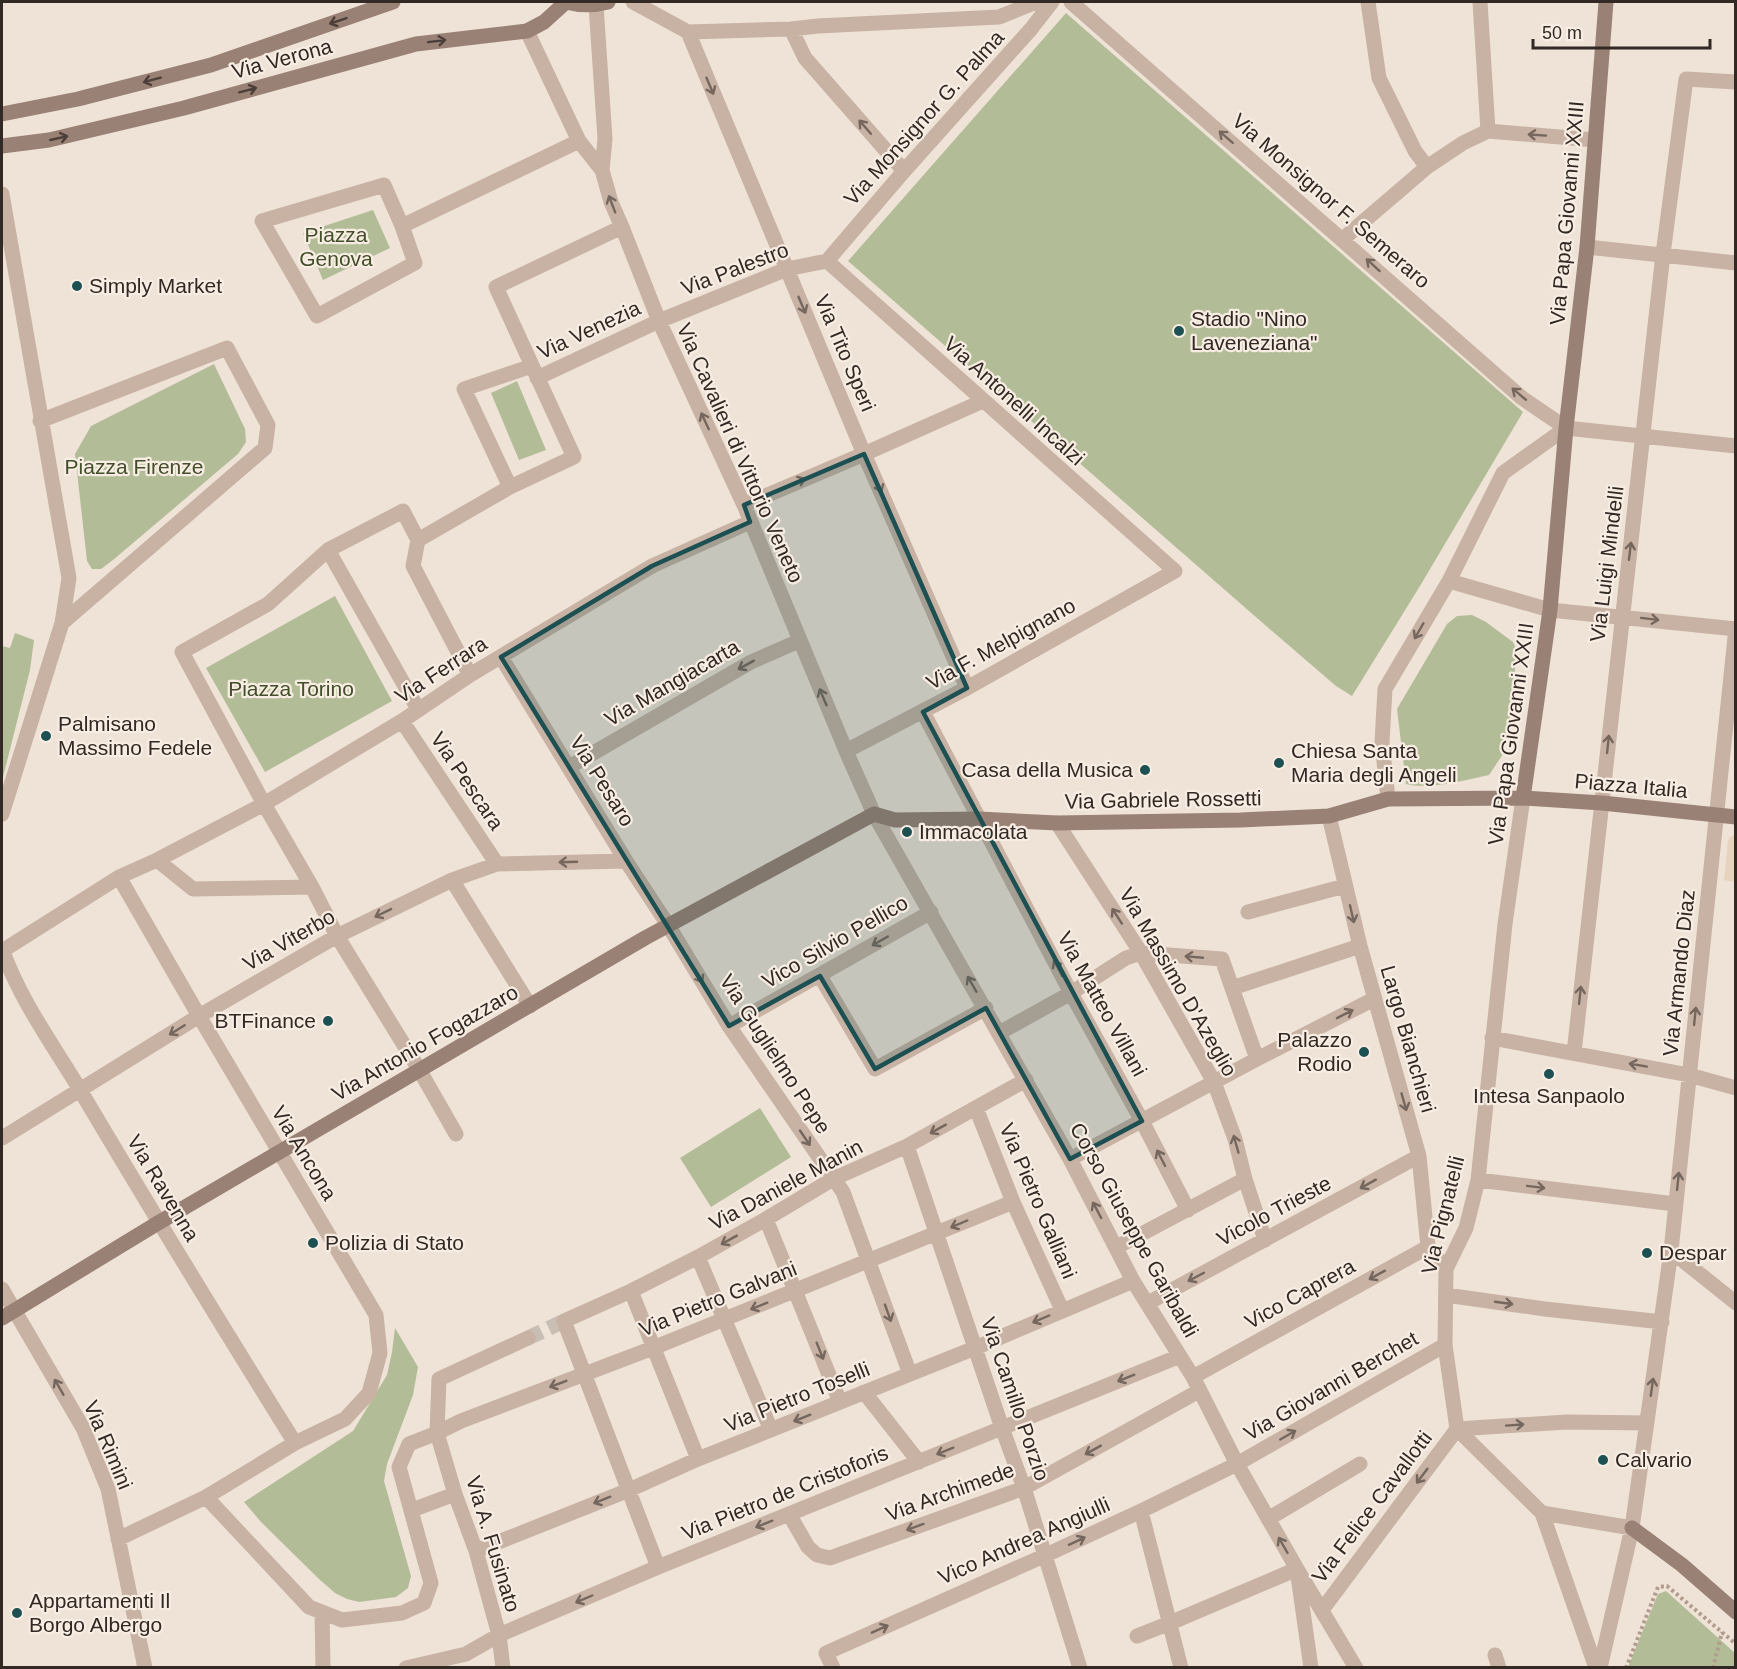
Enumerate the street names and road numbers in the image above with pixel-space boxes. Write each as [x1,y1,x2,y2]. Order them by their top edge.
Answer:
street label: Via Monsignor G. Palma [839,25,1008,210]
street label: Via Verona [229,34,335,83]
street label: Via Papa Giovanni XXIII [1545,100,1588,326]
street label: Via Monsignor F. Semeraro [1228,109,1435,293]
street label: Via Palestro [678,238,792,299]
street label: Via Tito Speri [811,291,880,415]
street label: Via Venezia [534,296,644,363]
street label: Via Cavalieri di Vittorio Veneto [673,319,808,586]
street label: Via Antonelli Incalzi [940,332,1089,470]
street label: Via Luigi Mindelli [1586,485,1627,643]
street label: Via F. Melpignano [922,593,1079,694]
street label: Via Papa Giovanni XXIII [1483,621,1538,847]
street label: Via Ferrara [391,631,491,708]
street label: Via Mangiacarta [600,635,743,730]
street label: Via Pescara [426,728,509,834]
street label: Via Pesaro [566,731,639,830]
street label: Piazza Italia [1574,769,1689,802]
street label: Via Gabriele Rossetti [1064,786,1262,813]
street label: Via Massimo D'Azeglio [1115,883,1242,1080]
street label: Via Armando Diaz [1658,888,1699,1058]
street label: Vico Silvio Pellico [758,891,912,993]
street label: Via Viterbo [239,904,339,975]
street label: Via Matteo Villani [1053,928,1152,1080]
street label: Largo Bianchieri [1377,963,1440,1115]
street label: Via Guglielmo Pepe [715,970,836,1138]
street label: Via Antonio Fogazzaro [328,980,522,1105]
street label: Via Ancona [267,1101,342,1204]
street label: Corso Giuseppe Garibaldi [1066,1119,1203,1341]
street label: Via Pietro Galliani [995,1120,1082,1282]
street label: Via Ravenna [123,1130,204,1245]
street label: Via Daniele Manin [705,1134,866,1235]
street label: Via Pignatelli [1417,1153,1468,1276]
street label: Vicolo Trieste [1213,1171,1335,1250]
street label: Vico Caprera [1241,1254,1359,1333]
street label: Via Pietro Galvani [636,1256,800,1341]
street label: Via Camillo Porzio [977,1314,1054,1484]
street label: Via Giovanni Berchet [1240,1326,1422,1445]
street label: Via Pietro Toselli [721,1357,873,1436]
street label: Via Rimini [79,1397,137,1493]
street label: Via Felice Cavallotti [1307,1426,1436,1587]
street label: Via Pietro de Cristoforis [678,1441,891,1544]
street label: Via Archimede [882,1458,1017,1525]
street label: Via A. Fusinato [462,1473,525,1615]
street label: Vico Andrea Angiulli [935,1492,1113,1589]

